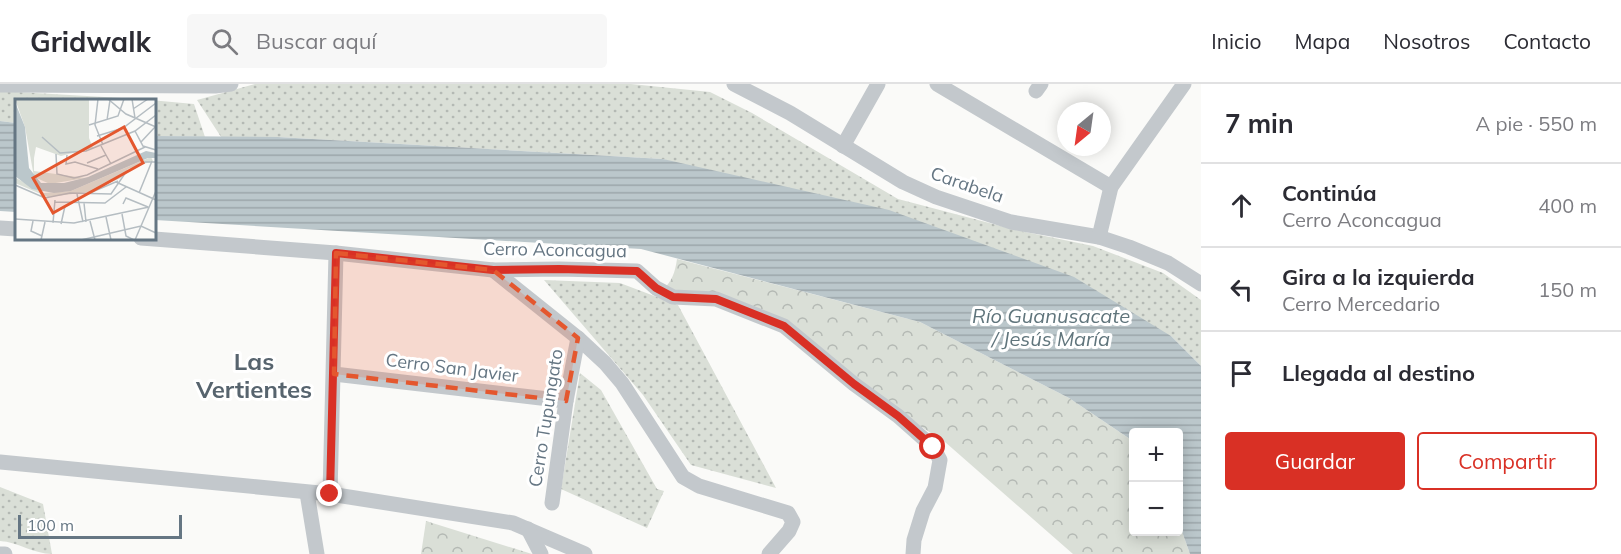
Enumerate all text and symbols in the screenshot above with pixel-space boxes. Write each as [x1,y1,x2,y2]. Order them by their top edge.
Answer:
search box [187,14,607,68]
text: Gridwalk [30,24,151,59]
icon: search [208,25,241,58]
text: Buscar aquí [256,27,377,55]
text: Inicio [1211,28,1261,54]
text: Mapa [1294,28,1350,54]
text: Nosotros [1383,28,1470,54]
text: Contacto [1503,28,1591,54]
inset map [15,99,156,240]
north arrow [1057,102,1111,156]
text: 7 min [1225,107,1294,140]
text: A pie · 550 m [1476,111,1597,136]
street label: Carabela [928,161,1007,208]
text: Continúa [1282,179,1377,207]
icon: ahead [1225,189,1258,222]
text: 400 m [1538,193,1597,218]
text: Cerro Aconcagua [1282,207,1442,232]
street label: Cerro Aconcagua [483,237,627,262]
text: Gira a la izquierda [1282,263,1475,291]
icon: left [1225,273,1258,306]
text: 150 m [1538,277,1597,302]
text: Cerro Mercedario [1282,291,1440,316]
water label: Río Guanusacate / Jesús María [972,303,1130,351]
district label: Las Vertientes [195,346,312,404]
street label: Cerro Tupungato [523,347,568,488]
street label: Cerro San Javier [384,348,520,387]
icon: arrive [1225,357,1258,390]
text: Llegada al destino [1282,359,1475,387]
map controls [1129,428,1183,536]
button: + [1129,428,1183,482]
button: Guardar [1225,432,1405,490]
button: Compartir [1417,432,1597,490]
route start [919,433,945,459]
route end [316,480,342,506]
button: − [1129,482,1183,536]
scale bar [18,512,182,540]
text: 100 m [27,515,74,535]

